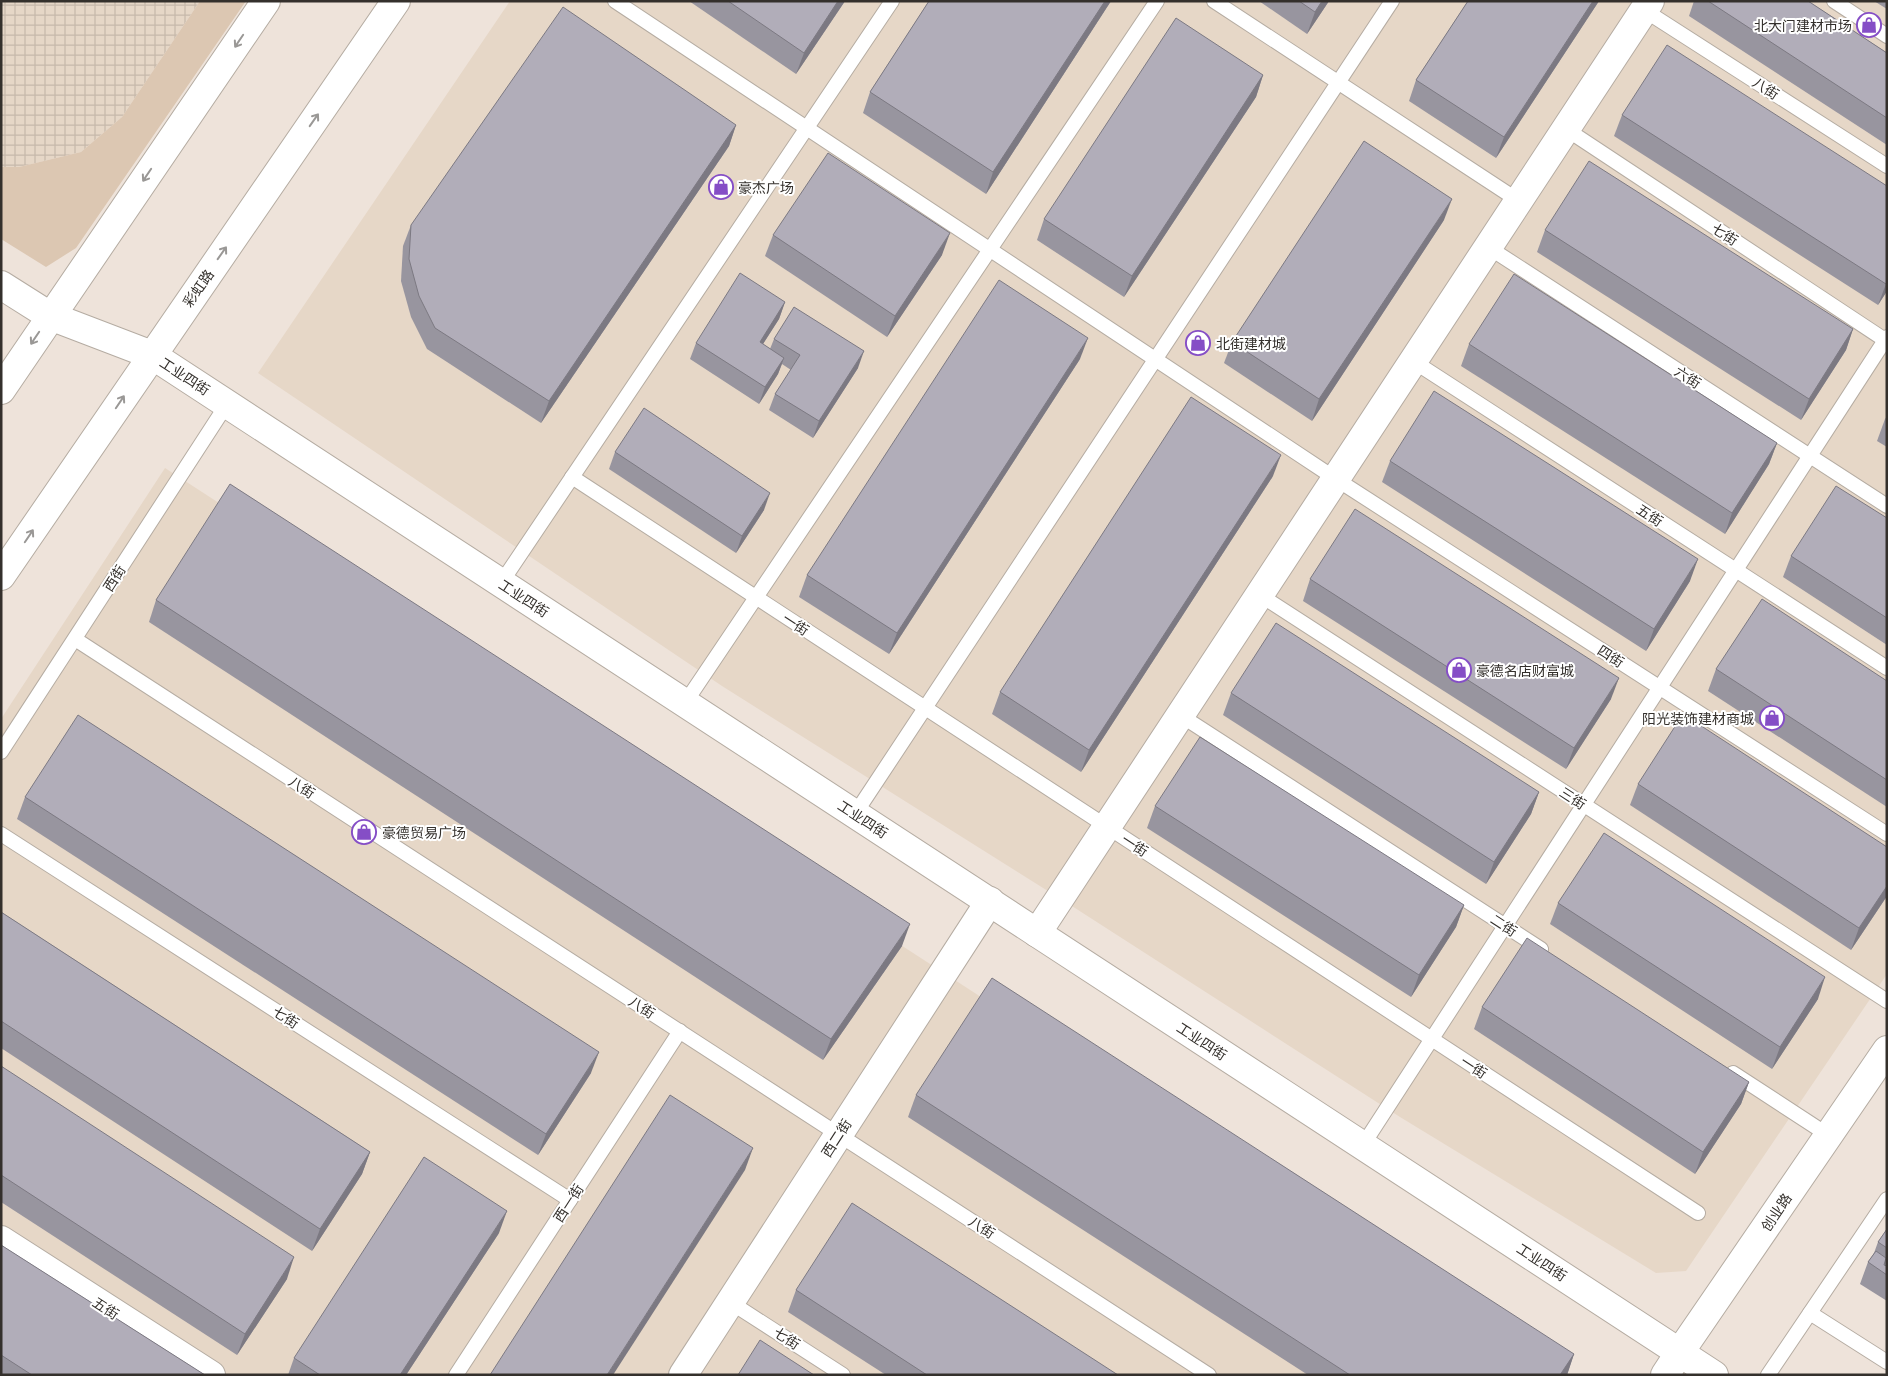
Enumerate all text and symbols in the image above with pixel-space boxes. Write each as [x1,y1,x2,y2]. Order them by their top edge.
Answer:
shop icon: 北大门建材市场 [1856,12,1882,38]
place label: 北大门建材市场 [1754,17,1852,34]
one-way arrow [234,34,244,48]
street label: 八街 [1750,73,1782,103]
one-way arrow [309,113,319,127]
one-way arrow [142,168,152,182]
shop icon: 豪杰广场 [708,174,734,200]
place label: 豪杰广场 [738,179,794,196]
street label: 七街 [1709,219,1741,249]
one-way arrow [217,247,227,261]
street label: 彩虹路 [179,266,217,310]
shop icon: 北街建材城 [1185,330,1211,356]
one-way arrow [30,331,40,345]
place label: 北街建材城 [1216,335,1286,352]
street label: 工业四街 [157,354,213,398]
street label: 六街 [1672,362,1704,392]
one-way arrow [115,395,125,409]
street label: 五街 [1634,500,1666,530]
one-way arrow [24,529,34,543]
street label: 西街 [99,562,129,594]
street label: 工业四街 [496,576,552,620]
street label: 一街 [780,609,812,639]
street label: 四街 [1595,641,1627,671]
shop icon: 豪德名店财富城 [1446,657,1472,683]
place label: 豪德名店财富城 [1476,662,1574,679]
shop icon: 阳光装饰建材商城 [1759,705,1785,731]
place label: 阳光装饰建材商城 [1642,710,1754,727]
street label: 八街 [286,772,318,802]
street label: 三街 [1557,783,1589,813]
street label: 工业四街 [835,797,891,841]
shop icon: 豪德贸易广场 [351,819,377,845]
place label: 豪德贸易广场 [382,824,466,841]
street label: 一街 [1119,830,1151,860]
street label: 二街 [1488,910,1520,940]
street label: 八街 [626,992,658,1022]
street label: 七街 [270,1002,302,1032]
street label: 工业四街 [1174,1019,1230,1063]
street label: 一街 [1458,1052,1490,1082]
street label: 西二街 [817,1116,855,1160]
street label: 西一街 [549,1181,587,1225]
street label: 创业路 [1757,1190,1795,1234]
street label: 八街 [966,1212,998,1242]
street label: 工业四街 [1514,1240,1570,1284]
street label: 五街 [90,1293,122,1323]
street label: 七街 [771,1323,803,1353]

